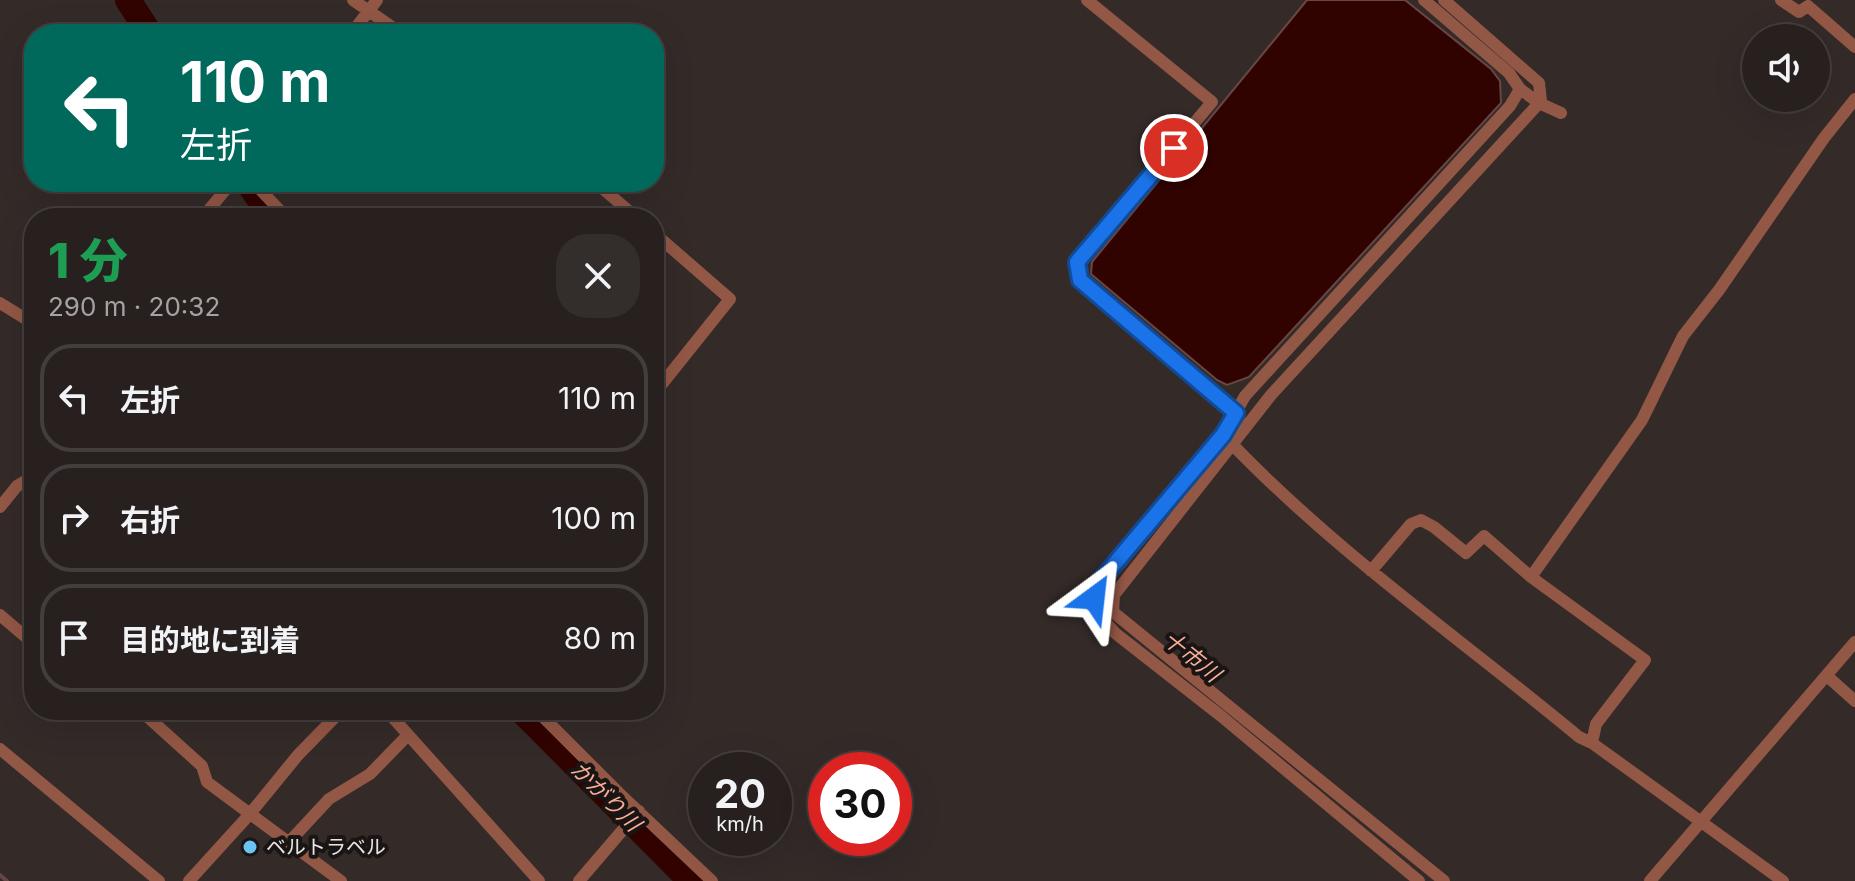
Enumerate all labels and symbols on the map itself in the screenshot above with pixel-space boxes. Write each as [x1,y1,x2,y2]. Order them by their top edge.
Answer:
pin [1140,114,1208,182]
position arrow [1052,556,1136,640]
water label: 十市川 [1158,625,1227,688]
speed limit sign: 30 [808,752,912,856]
water label: かがり川 [566,756,648,838]
place label: ベルトラベル [266,835,386,859]
marker: ベルトラベル [241,838,259,856]

